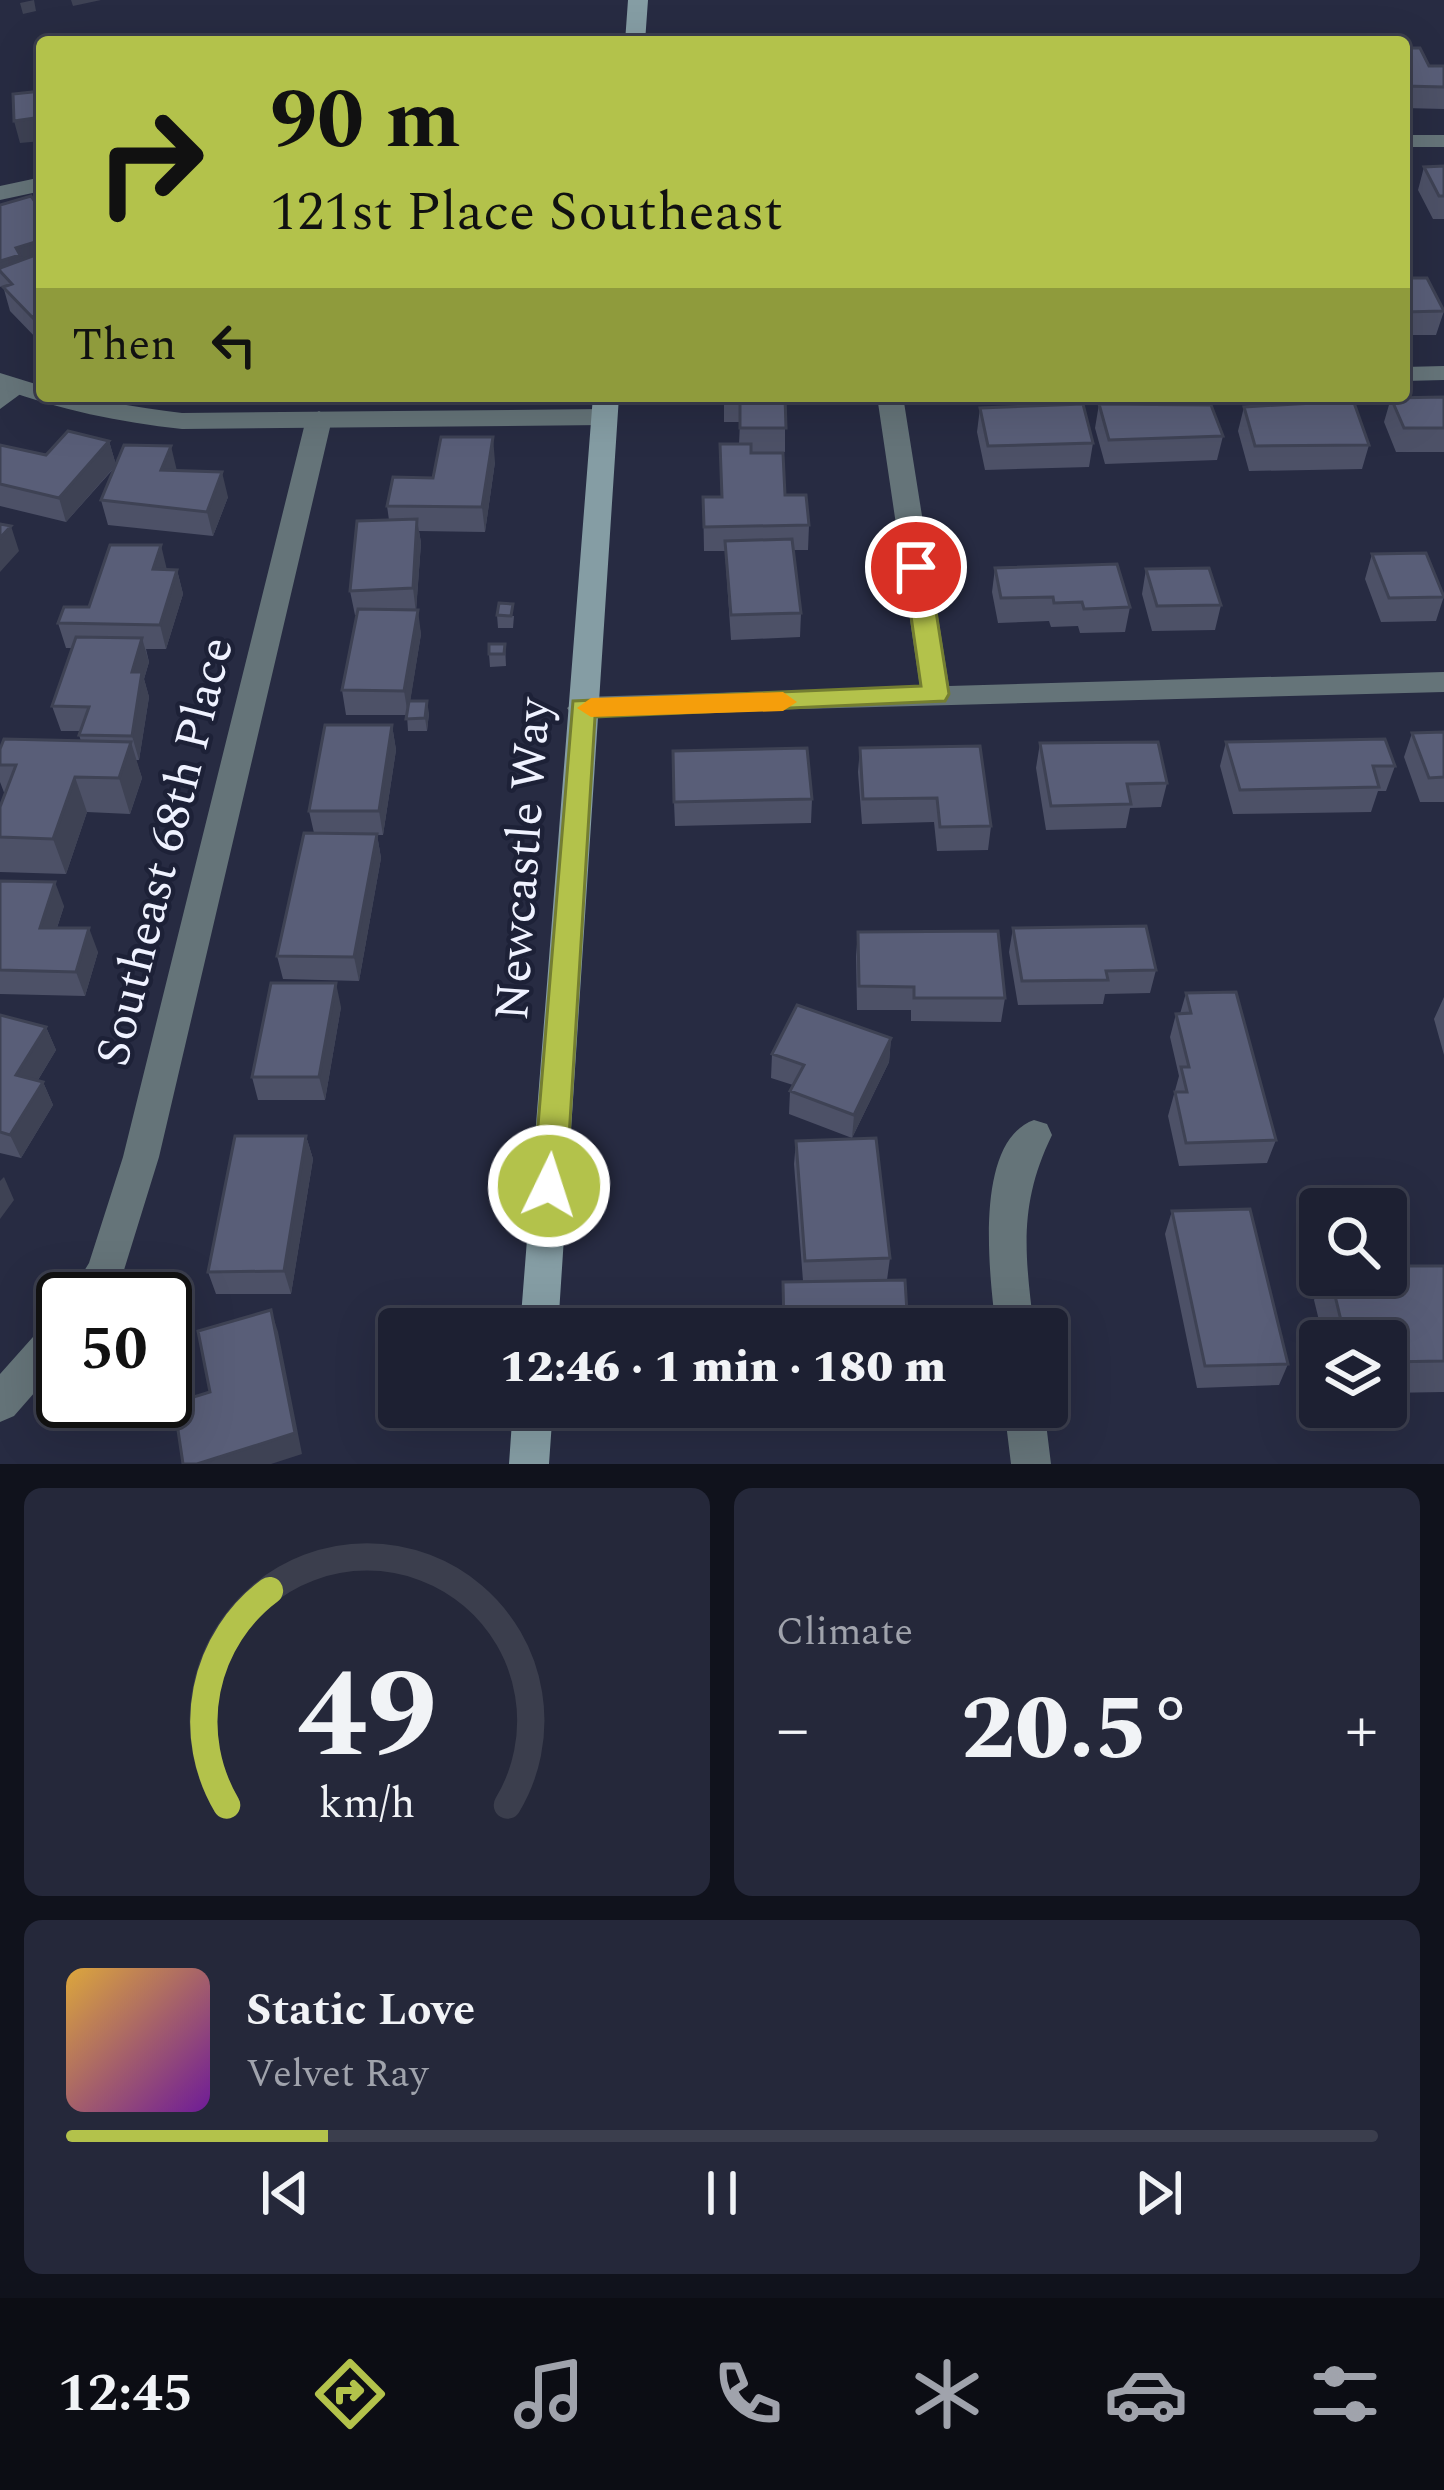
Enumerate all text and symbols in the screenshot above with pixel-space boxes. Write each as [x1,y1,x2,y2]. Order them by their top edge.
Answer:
text: 90 m [270,57,461,185]
icon: right [72,84,228,240]
text: 121st Place Southeast [270,172,783,254]
text: Then [72,311,177,380]
icon: left [201,312,267,378]
pin [865,516,967,618]
icon: arrive [883,534,949,600]
street label: Southeast 68th Place [77,629,254,1074]
street label: Newcastle Way [476,693,571,1023]
position arrow [486,1123,612,1249]
map controls [1299,1188,1407,1428]
button: search [1299,1188,1407,1296]
speed limit sign: 50 [36,1272,192,1428]
button: layers [1299,1320,1407,1428]
text: 12:46 · 1 min · 180 m [500,1333,946,1402]
text: Climate [776,1603,913,1662]
text: 49 [297,1622,437,1812]
text: 20.5° [961,1662,1193,1799]
text: − [776,1680,809,1781]
text: + [1345,1680,1378,1781]
text: km/h [319,1772,415,1837]
text: Static Love [246,1976,475,2045]
text: Velvet Ray [246,2045,428,2104]
icon: previous [252,2160,318,2226]
icon: pause [689,2160,755,2226]
icon: next [1126,2160,1192,2226]
icon: directions [308,2352,392,2436]
icon: music [507,2352,591,2436]
icon: phone [706,2352,790,2436]
icon: climate [905,2352,989,2436]
icon: car [1104,2352,1188,2436]
icon: filters [1303,2352,1387,2436]
text: 12:45 [57,2353,193,2435]

